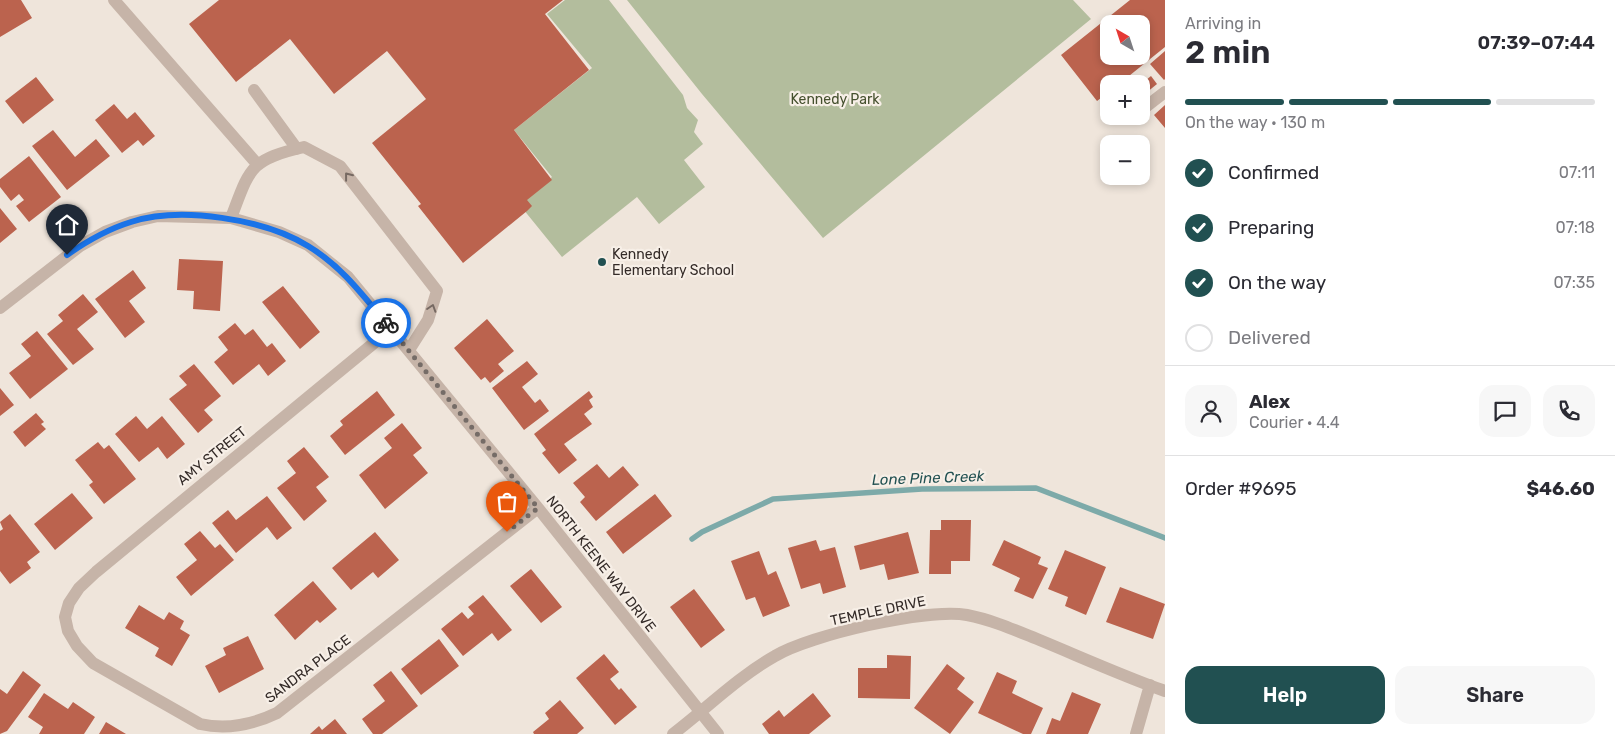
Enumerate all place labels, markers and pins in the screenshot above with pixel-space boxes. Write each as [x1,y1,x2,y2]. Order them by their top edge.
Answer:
pin [46,204,88,255]
place label: Kennedy Elementary School [612,246,734,279]
marker: Kennedy Elementary School [596,256,608,268]
pin [486,481,528,532]

